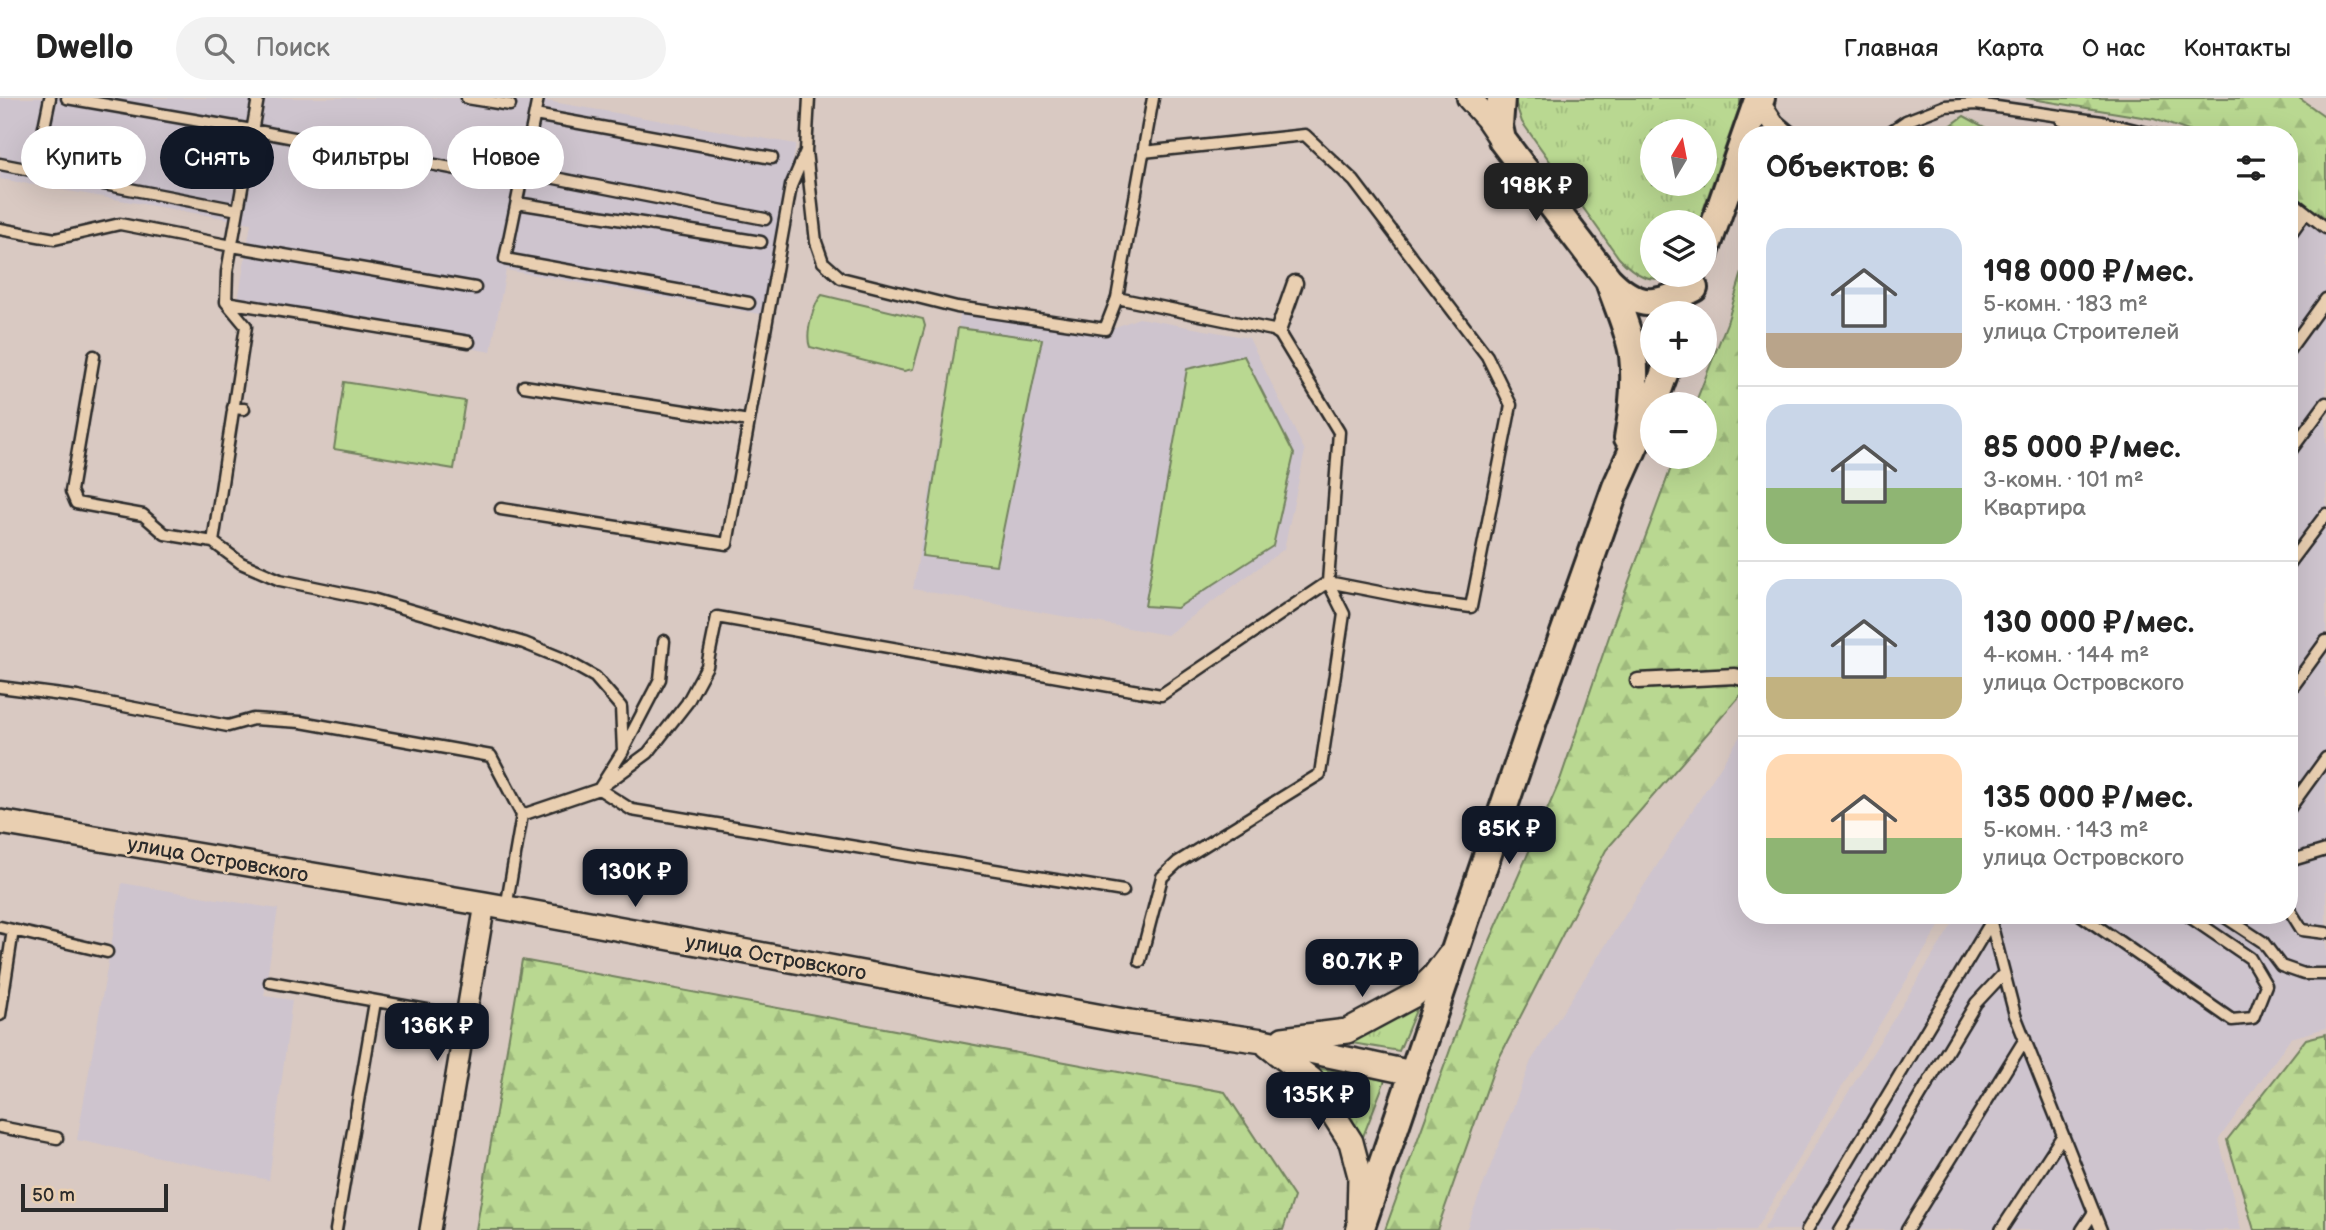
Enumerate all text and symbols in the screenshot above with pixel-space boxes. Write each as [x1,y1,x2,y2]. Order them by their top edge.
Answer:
search box [176,17,666,80]
text: Dwello [35,28,134,68]
icon: search [200,29,238,67]
text: Поиск [256,33,330,64]
text: Главная [1844,34,1938,63]
text: Карта [1976,34,2044,63]
text: О нас [2082,34,2145,63]
text: Контакты [2183,34,2291,63]
north arrow [1640,119,1717,196]
map controls [1640,119,1717,469]
chip: Купить [21,126,146,189]
chip: Снять [160,126,274,189]
chip: Фильтры [288,126,433,189]
chip: Новое [447,126,564,189]
icon: filters [2232,149,2270,187]
text: Объектов: 6 [1766,150,1935,186]
pin: 198K ₽ [1479,164,1593,223]
text: 198K ₽ [1500,172,1572,200]
button: layers [1640,210,1717,287]
text: 198 000 ₽/мес. [1983,254,2194,290]
icon: home [1822,256,1906,340]
text: 5-комн. · 183 m² [1983,290,2148,318]
button: + [1640,301,1717,378]
text: улица Строителей [1983,318,2179,346]
button: − [1640,392,1717,469]
text: 85 000 ₽/мес. [1983,430,2181,466]
icon: home [1822,432,1906,516]
text: 3-комн. · 101 m² [1983,466,2144,494]
text: Квартира [1983,494,2086,522]
text: 130 000 ₽/мес. [1983,605,2194,641]
icon: home [1822,607,1906,691]
text: 4-комн. · 144 m² [1983,641,2149,669]
text: улица Островского [1983,669,2184,697]
text: 135 000 ₽/мес. [1983,780,2193,816]
icon: home [1822,782,1906,866]
pin: 85K ₽ [1460,806,1558,866]
text: 85K ₽ [1478,815,1540,843]
text: 5-комн. · 143 m² [1983,816,2148,844]
street label: улица Островского [125,831,310,888]
text: улица Островского [1983,844,2184,872]
pin: 130K ₽ [578,850,692,909]
text: 130K ₽ [599,858,671,886]
street label: улица Островского [683,929,868,986]
pin: 80.7K ₽ [1297,940,1427,999]
text: 80.7K ₽ [1321,948,1403,976]
pin: 136K ₽ [380,1004,494,1063]
text: 136K ₽ [401,1012,473,1040]
pin: 135K ₽ [1261,1072,1375,1132]
text: 135K ₽ [1282,1081,1354,1109]
scale bar [21,1181,168,1213]
text: 50 m [32,1184,75,1207]

